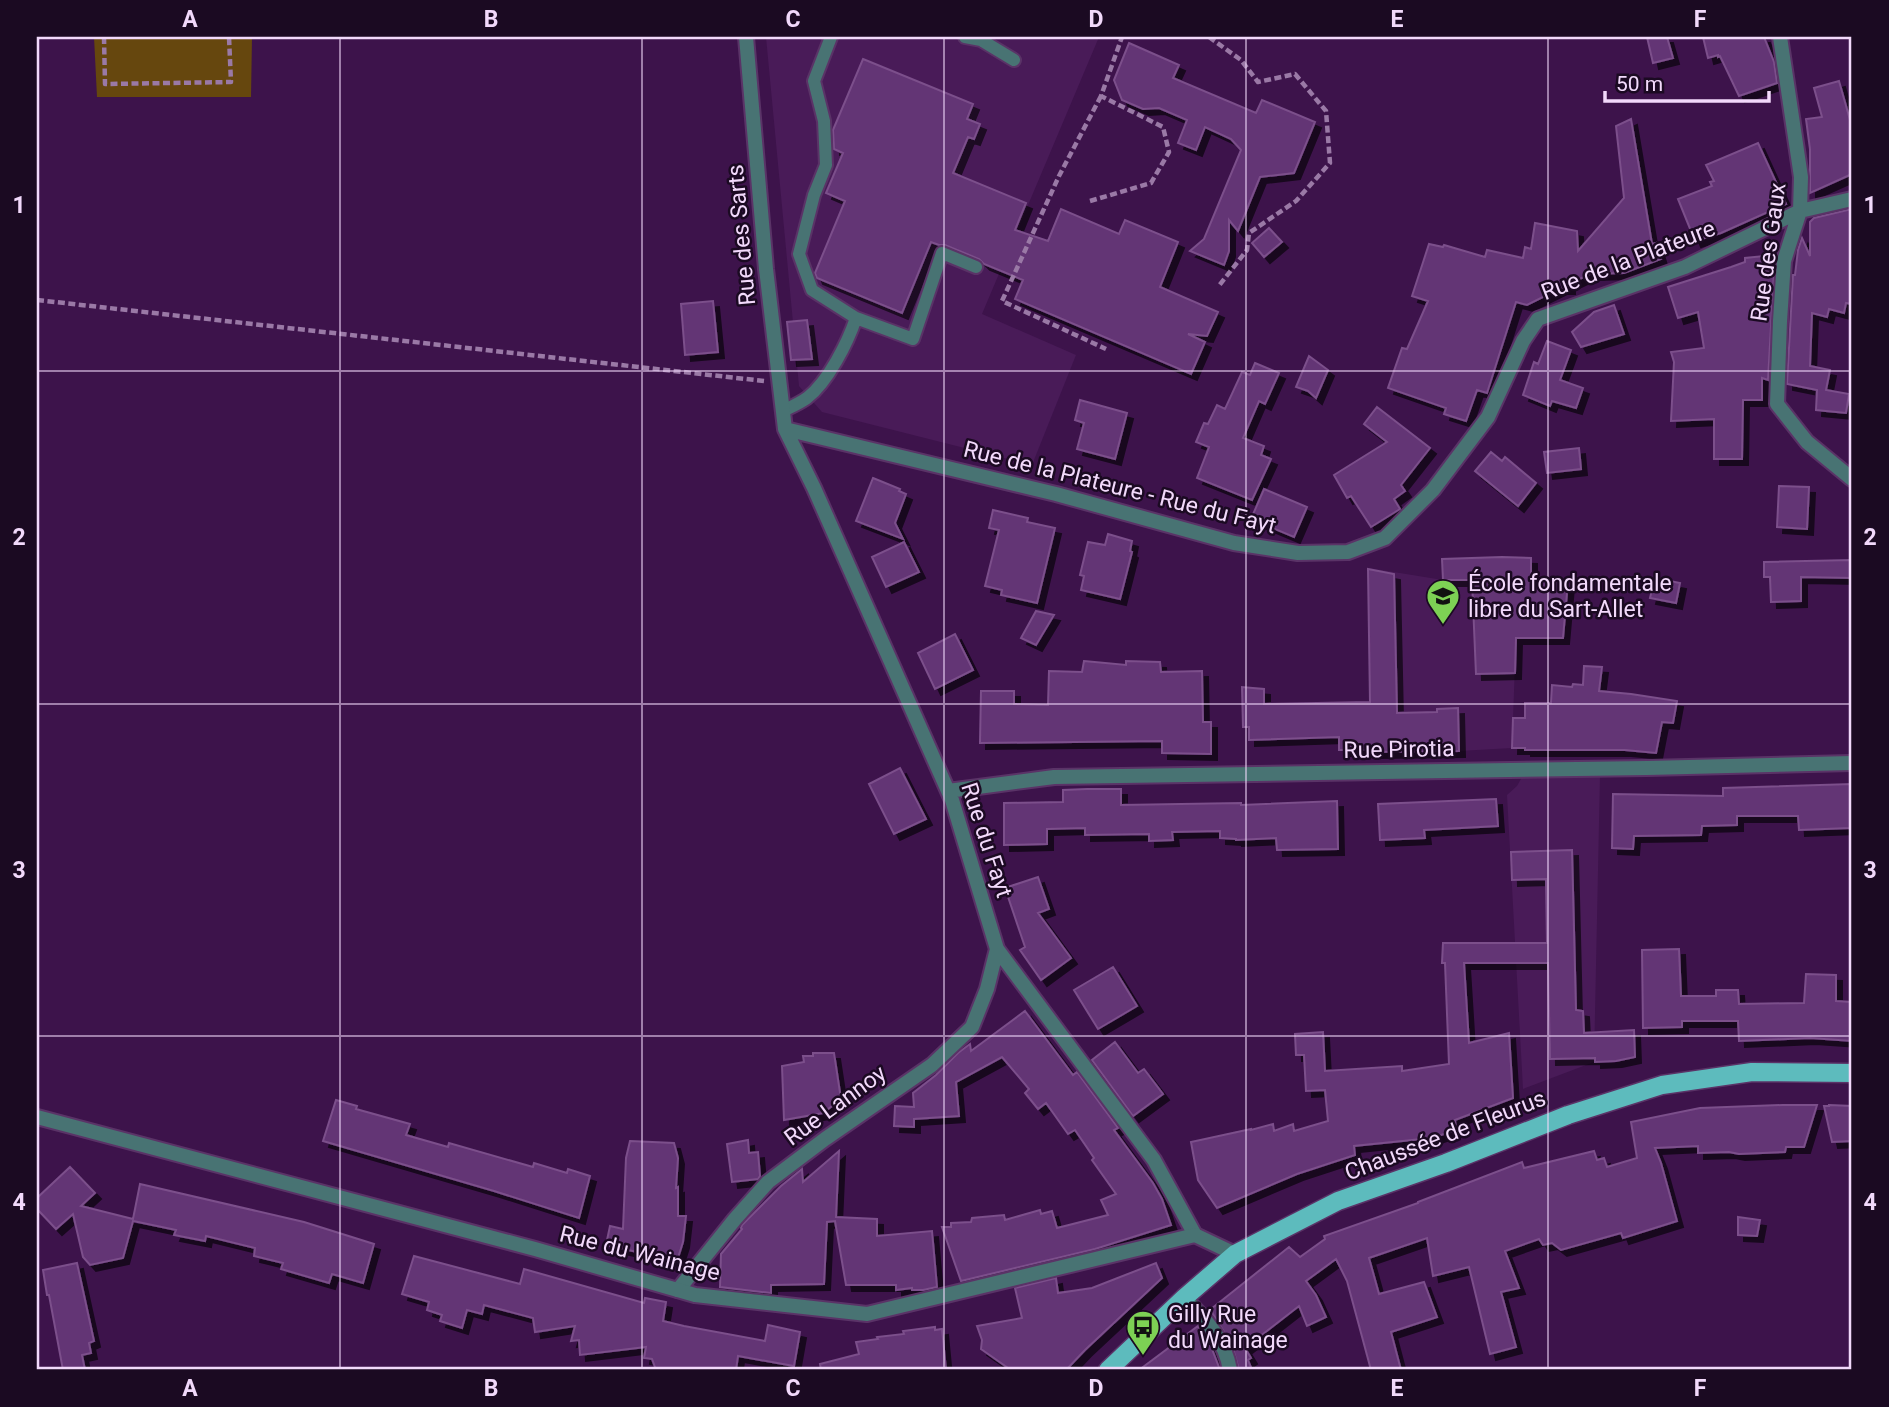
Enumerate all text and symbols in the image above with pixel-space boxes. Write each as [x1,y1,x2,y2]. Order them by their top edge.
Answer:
text: A [182,6,198,33]
text: B [484,6,498,33]
text: C [785,6,801,33]
text: D [1089,6,1103,33]
text: E [1391,6,1404,33]
text: F [1694,6,1707,33]
scale bar [1605,60,1770,104]
text: 50 m [1616,72,1663,96]
street label: Rue des Sarts [722,163,761,307]
street label: Rue des Gaux [1745,181,1792,323]
text: 1 [12,192,26,219]
text: 1 [1863,192,1877,219]
street label: Rue de la Plateure [1537,215,1719,306]
street label: Rue de la Plateure - Rue du Fayt [961,436,1279,539]
text: 2 [12,524,26,551]
text: 2 [1863,524,1877,551]
place label: École fondamentale libre du Sart-Allet [1468,569,1672,623]
school or university icon: École fondamentale libre du Sart-Allet [1424,577,1462,626]
street label: Rue Pirotia [1343,735,1455,764]
street label: Rue du Fayt [955,779,1018,901]
text: 3 [12,857,26,884]
text: 3 [1863,857,1877,884]
street label: Rue Lannoy [779,1059,891,1151]
street label: Chaussée de Fleurus [1341,1085,1549,1186]
text: 4 [12,1189,26,1216]
text: 4 [1863,1189,1877,1216]
street label: Rue du Wainage [557,1220,723,1286]
place label: Gilly Rue du Wainage [1168,1301,1288,1354]
bus stop icon: Gilly Rue du Wainage [1124,1308,1162,1357]
text: A [182,1375,198,1402]
text: B [484,1375,498,1402]
text: C [785,1375,801,1402]
text: D [1089,1375,1103,1402]
text: E [1391,1375,1404,1402]
text: F [1694,1375,1707,1402]

